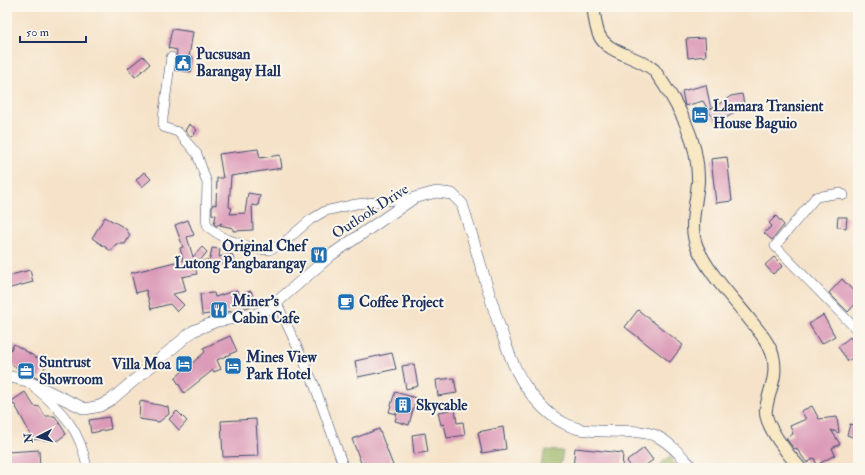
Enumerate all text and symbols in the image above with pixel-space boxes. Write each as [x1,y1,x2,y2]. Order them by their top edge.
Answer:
scale bar [20,18,86,44]
text: 50 m [26,25,50,40]
place label: Pucsusan Barangay Hall [196,45,281,82]
public building icon: Pucsusan Barangay Hall [173,53,193,73]
place label: Llamara Transient House Baguio [713,97,824,134]
hotel icon: Llamara Transient House Baguio [690,105,710,125]
street label: Outlook Drive [328,180,412,243]
place label: Original Chef Lutong Pangbarangay [174,237,309,274]
restaurant icon: Original Chef Lutong Pangbarangay [309,245,329,265]
place label: Miner's Cabin Cafe [231,292,300,328]
cafe icon: Coffee Project [336,292,356,312]
place label: Coffee Project [359,293,444,312]
restaurant icon: Miner's Cabin Cafe [209,300,229,320]
place label: Mines View Park Hotel [245,348,318,384]
place label: Suntrust Showroom [39,353,104,389]
hotel icon: Villa Moa [174,354,194,374]
place label: Villa Moa [111,355,172,374]
hotel icon: Mines View Park Hotel [223,356,243,376]
office icon: Suntrust Showroom [16,361,36,381]
building icon: Skycable [393,395,413,415]
place label: Skycable [416,396,468,416]
north arrow [18,417,58,457]
text: N [21,431,36,445]

